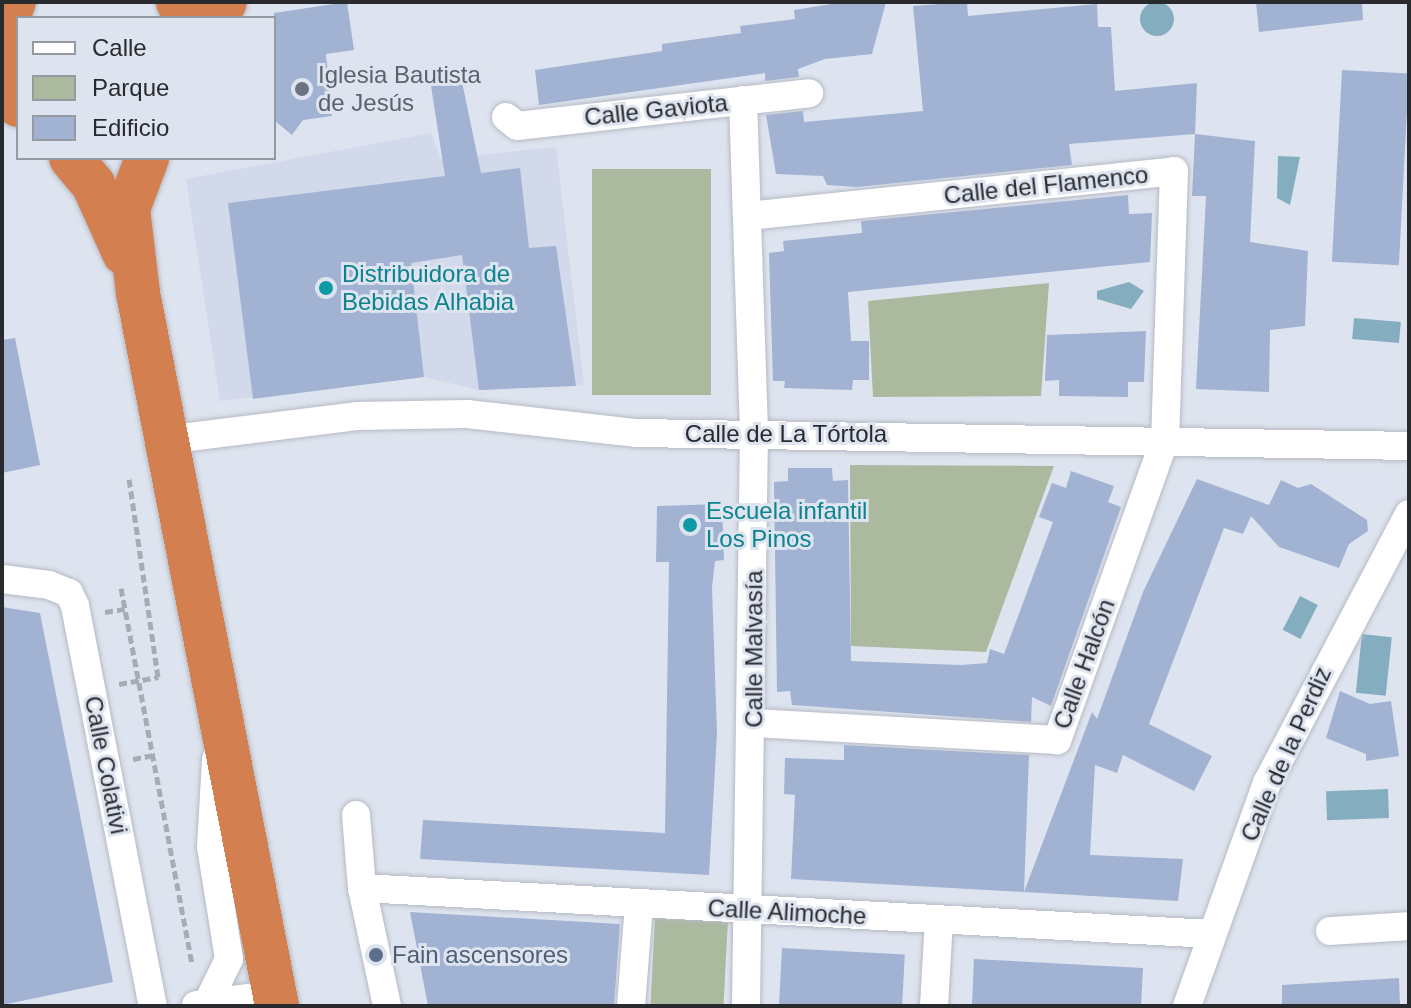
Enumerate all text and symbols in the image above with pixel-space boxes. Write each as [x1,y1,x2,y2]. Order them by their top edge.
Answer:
legend [16,16,276,160]
text: Calle [92,34,147,61]
place label: Iglesia Bautista de Jesús [318,61,481,117]
text: Parque [92,74,169,101]
marker: Iglesia Bautista de Jesús [293,80,311,98]
street label: Calle Gaviota [583,88,729,132]
text: Edificio [92,114,169,141]
street label: Calle del Flamenco [942,160,1150,210]
place label: Distribuidora de Bebidas Alhabia [342,260,515,316]
marker: Distribuidora de Bebidas Alhabia [317,279,335,297]
street label: Calle de La Tórtola [685,420,887,448]
place label: Escuela infantil Los Pinos [706,497,867,553]
marker: Escuela infantil Los Pinos [681,516,699,534]
street label: Calle Malvasía [740,570,768,728]
street label: Calle Halcón [1047,595,1121,733]
street label: Calle de la Perdiz [1235,662,1337,846]
street label: Calle Colativi [79,694,133,836]
street label: Calle Alimoche [706,893,868,931]
place label: Fain ascensores [392,941,568,969]
marker: Fain ascensores [367,946,385,964]

